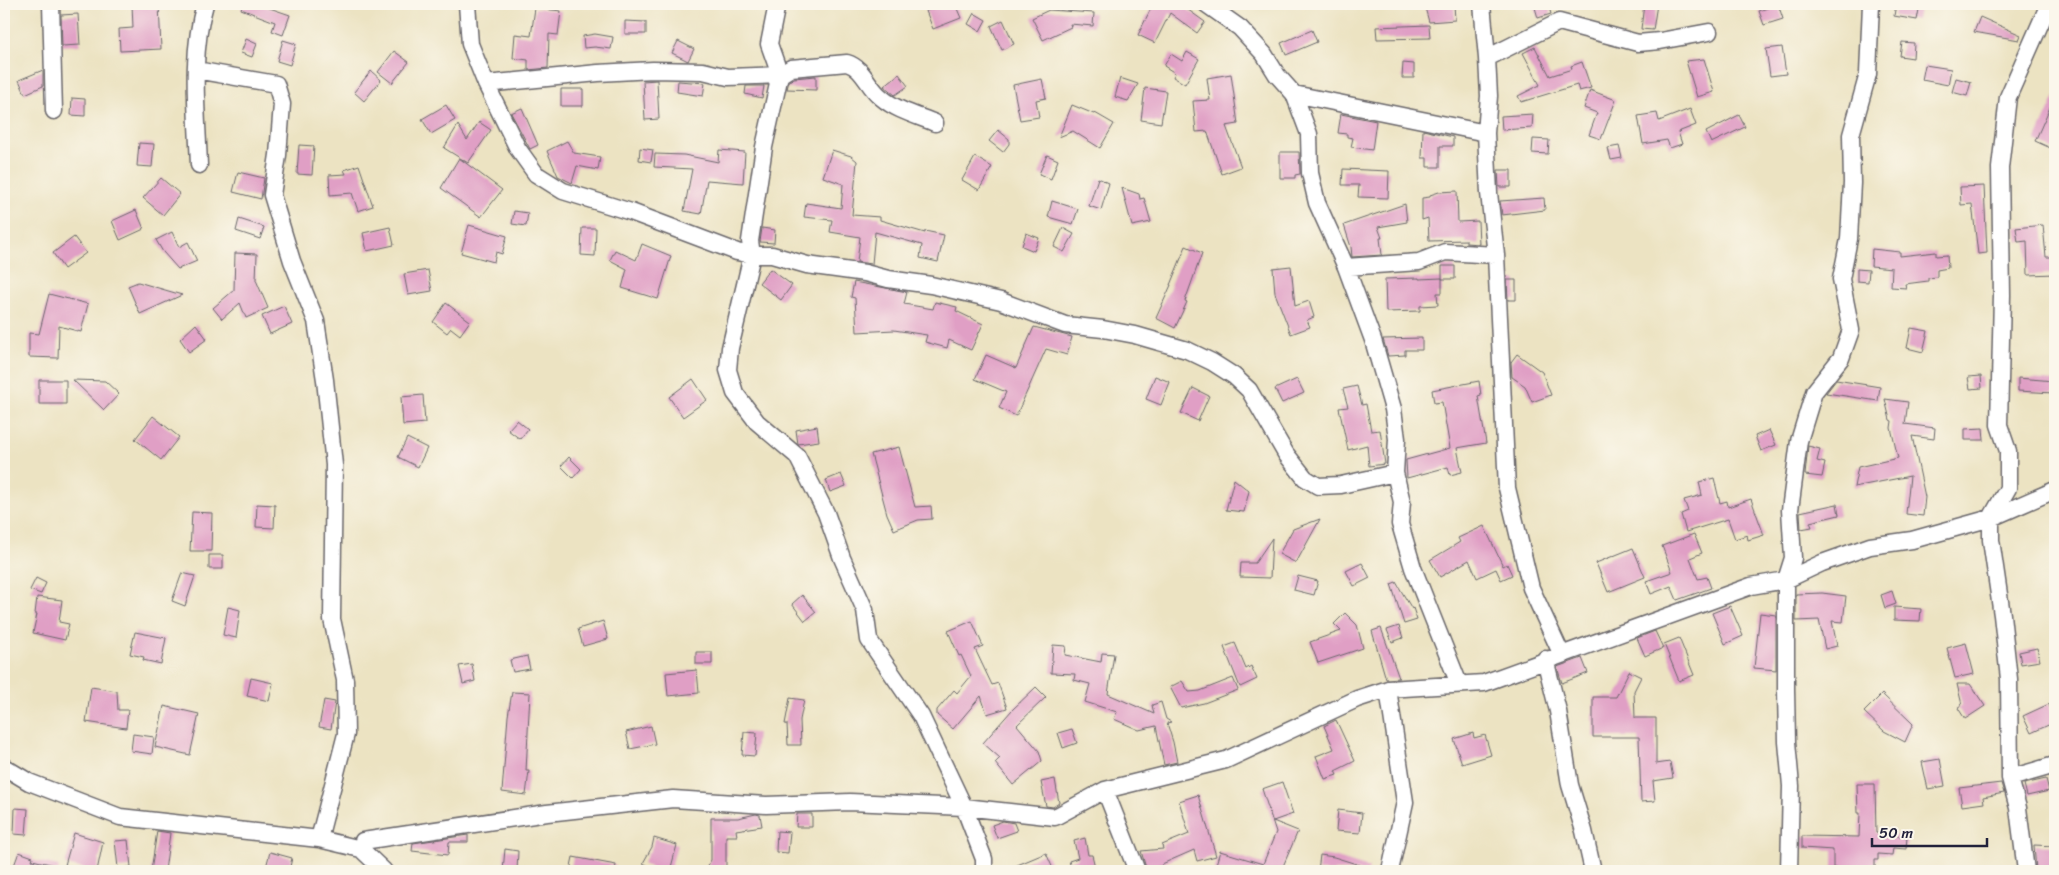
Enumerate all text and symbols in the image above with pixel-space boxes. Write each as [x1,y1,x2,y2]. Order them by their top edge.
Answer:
scale bar [1872,815,1986,847]
text: 50 m [1879,820,1914,846]

